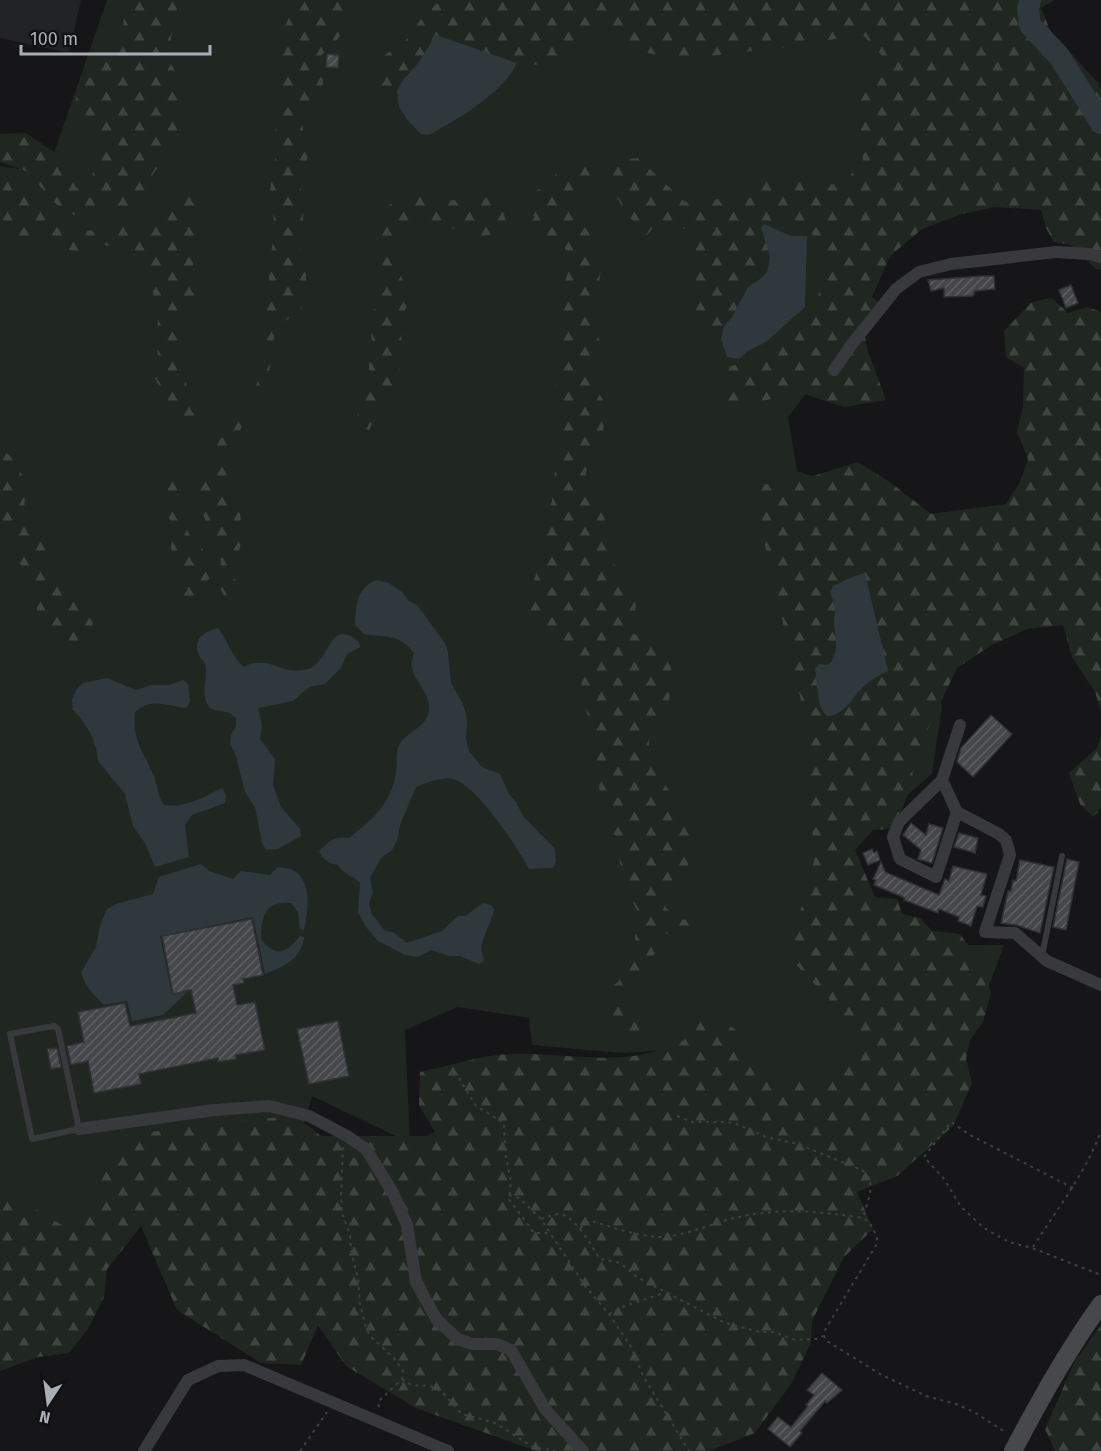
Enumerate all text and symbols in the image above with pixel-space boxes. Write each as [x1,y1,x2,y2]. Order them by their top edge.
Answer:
scale bar [21,18,210,56]
text: 100 m [30,28,78,50]
north arrow [18,1373,78,1433]
text: N [37,1407,52,1428]

